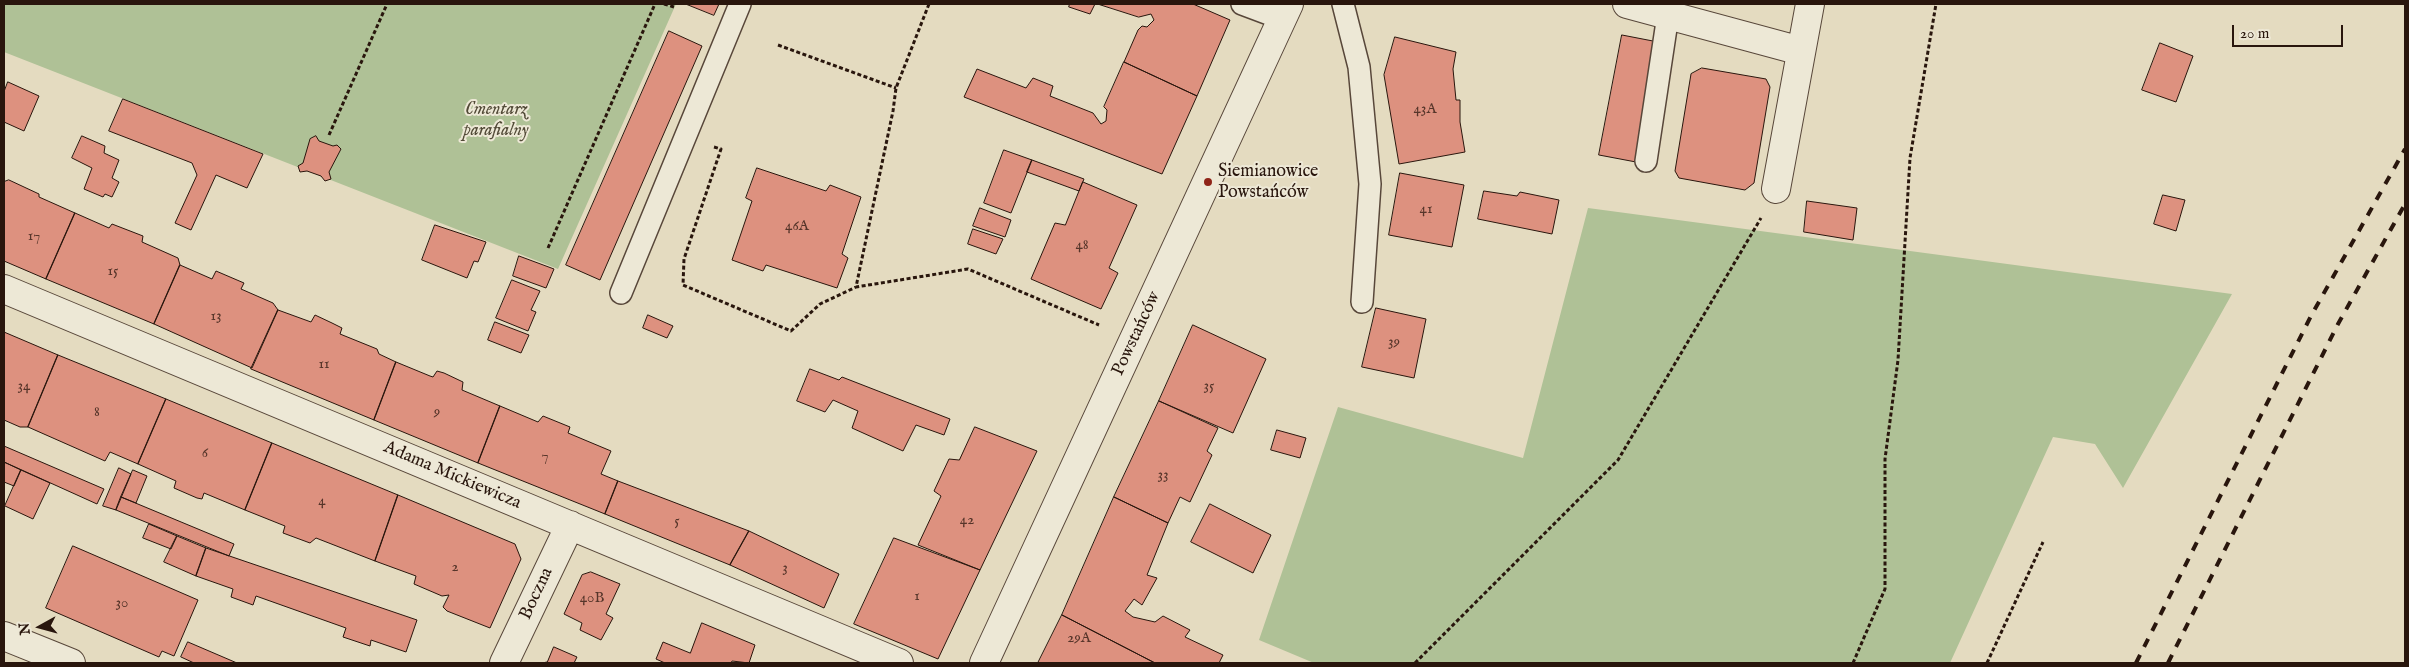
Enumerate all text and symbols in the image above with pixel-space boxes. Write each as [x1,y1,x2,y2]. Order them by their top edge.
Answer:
scale bar [2234,15,2345,47]
text: 20 m [2240,24,2269,43]
park label: Cmentarz parafialny [463,99,529,142]
house number: 43A [1413,101,1437,119]
place label: Siemianowice Powstańców [1218,161,1318,203]
marker: Siemianowice Powstańców [1202,176,1214,188]
house number: 41 [1420,201,1432,219]
house number: 46A [785,218,809,236]
house number: 17 [28,228,40,246]
house number: 48 [1075,237,1089,255]
house number: 15 [107,263,119,281]
street label: Powstańców [1108,289,1166,379]
house number: 13 [210,308,222,326]
house number: 39 [1388,334,1400,352]
house number: 11 [318,356,330,374]
house number: 34 [18,378,30,396]
house number: 35 [1203,378,1215,396]
house number: 8 [94,404,100,422]
house number: 9 [434,404,440,422]
street label: Adama Mickiewicza [380,437,524,515]
house number: 6 [202,445,208,463]
house number: 7 [541,448,549,466]
house number: 33 [1157,467,1169,485]
house number: 4 [318,493,326,511]
house number: 42 [960,512,974,530]
house number: 5 [674,513,680,531]
house number: 2 [451,559,459,577]
house number: 3 [782,560,788,578]
street label: Boczna [516,564,558,624]
house number: 1 [914,588,920,606]
house number: 40B [580,590,604,608]
house number: 30 [116,595,128,613]
north arrow [15,602,65,652]
text: N [15,622,35,636]
house number: 29A [1067,630,1091,648]

